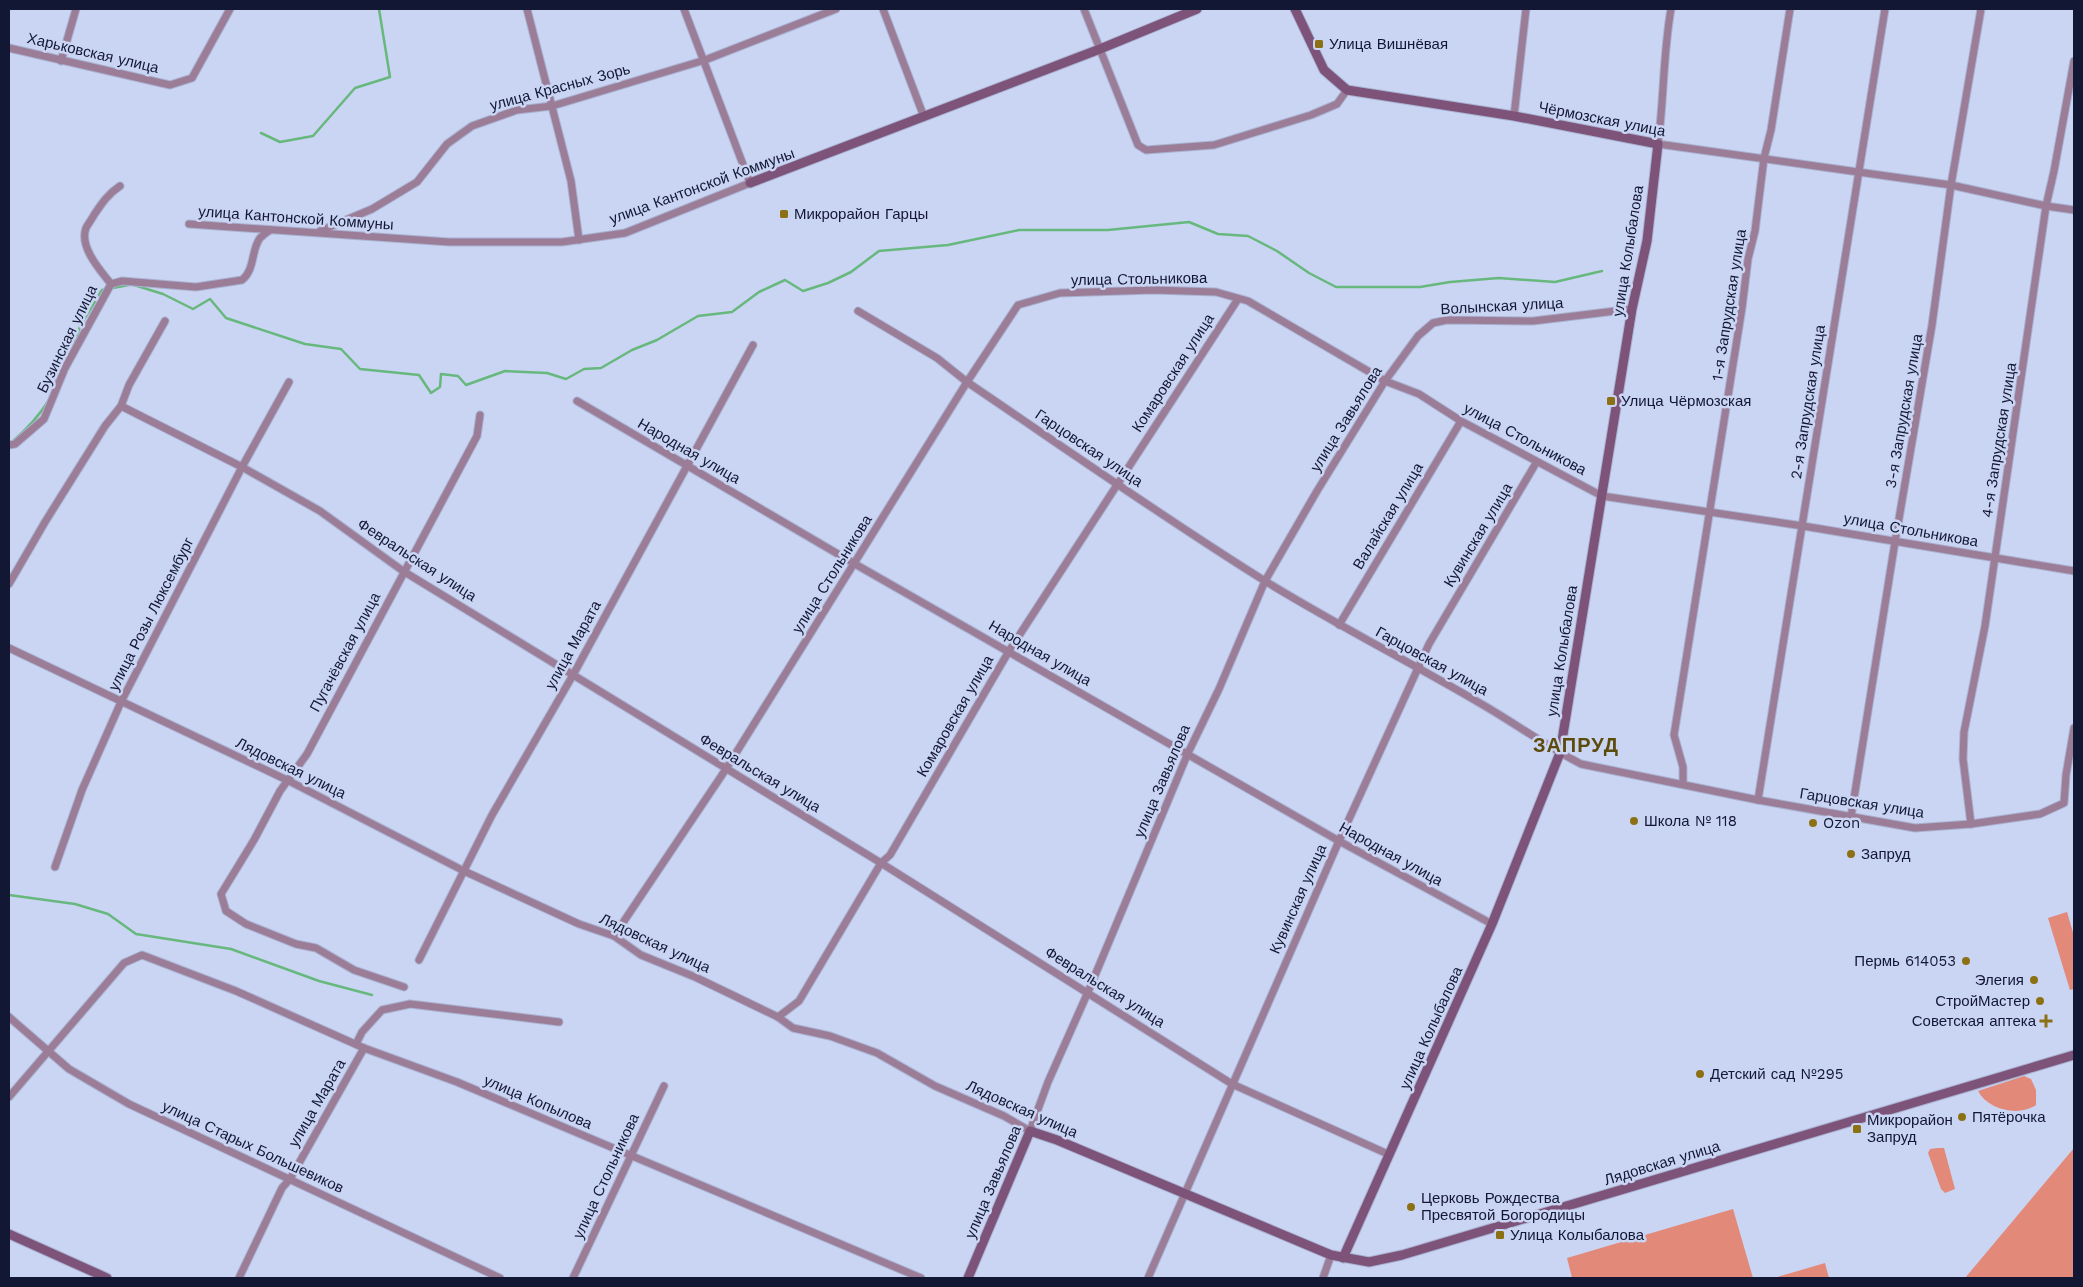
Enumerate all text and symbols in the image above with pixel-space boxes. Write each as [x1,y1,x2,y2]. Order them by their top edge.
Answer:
street label: Харьковская улица [25,29,161,77]
place label: Улица Вишнёвая [1329,35,1448,53]
marker: Улица Вишнёвая [1313,38,1325,50]
street label: улица Красных Зорь [488,60,632,114]
street label: Чёрмозская улица [1537,98,1668,140]
street label: улица Кантонской Коммуны [607,144,797,228]
street label: улица Колыбалова [1609,183,1647,318]
street label: улица Кантонской Коммуны [198,202,394,234]
place label: Микрорайон Гарцы [794,205,928,223]
marker: Микрорайон Гарцы [778,208,790,220]
street label: 1-я Запрудская улица [1708,227,1750,382]
street label: улица Стольникова [1071,269,1208,289]
street label: Бузинская улица [33,282,101,396]
street label: Волынская улица [1440,294,1565,318]
street label: Комаровская улица [1128,310,1218,436]
street label: 2-я Запрудская улица [1787,323,1829,480]
street label: 3-я Запрудская улица [1882,332,1927,490]
street label: 4-я Запрудская улица [1978,361,2020,519]
street label: улица Завьялова [1306,362,1386,475]
place label: Улица Чёрмозская [1621,392,1751,410]
marker: Улица Чёрмозская [1605,395,1617,407]
street label: улица Стольникова [1461,399,1590,479]
street label: Гарцовская улица [1032,405,1147,491]
street label: Народная улица [635,414,744,488]
street label: Валайская улица [1349,459,1427,573]
street label: Кувинская улица [1440,479,1516,590]
street label: улица Стольникова [1842,509,1980,551]
street label: улица Стольникова [788,511,876,637]
street label: Февральская улица [354,515,480,606]
street label: улица Розы Люксембург [104,534,198,694]
street label: улица Колыбалова [1543,583,1581,718]
street label: Пугачёвская улица [306,589,384,715]
street label: улица Марата [541,597,605,693]
street label: Народная улица [986,616,1095,690]
street label: Гарцовская улица [1373,623,1492,700]
street label: Комаровская улица [913,651,997,780]
street label: улица Завьялова [1130,721,1194,840]
street label: Февральская улица [696,730,824,817]
district label: ЗАПРУД [1533,733,1619,757]
street label: Лядовская улица [233,734,349,803]
street label: Гарцовская улица [1798,784,1926,822]
place label: Школа № 118 [1644,812,1737,830]
place label: Ozon [1823,814,1860,832]
marker: Школа № 118 [1628,815,1640,827]
marker: Ozon [1807,817,1819,829]
street label: Народная улица [1336,818,1446,890]
street label: Кувинская улица [1266,841,1331,957]
place label: Запруд [1861,845,1911,863]
marker: Запруд [1845,848,1857,860]
street label: Лядовская улица [597,909,714,977]
street label: Февральская улица [1042,943,1169,1032]
place label: Пермь 614053 [1854,952,1956,970]
marker: Пермь 614053 [1960,955,1972,967]
street label: улица Колыбалова [1396,963,1466,1092]
place label: Элегия [1975,971,2024,989]
marker: Элегия [2028,974,2040,986]
place label: СтройМастер [1935,992,2030,1010]
marker: СтройМастер [2034,995,2046,1007]
place label: Советская аптека [1912,1012,2037,1030]
marker: Советская аптека [2040,1015,2052,1027]
street label: улица Марата [285,1055,350,1150]
place label: Детский сад №295 [1710,1065,1844,1083]
marker: Детский сад №295 [1694,1068,1706,1080]
street label: улица Копылова [481,1071,595,1133]
street label: Лядовская улица [963,1076,1081,1142]
street label: улица Старых Большевиков [159,1097,347,1197]
place label: Пятёрочка [1972,1108,2046,1126]
street label: улица Стольникова [569,1110,643,1242]
place label: Микрорайон Запруд [1867,1111,1953,1146]
marker: Пятёрочка [1956,1111,1968,1123]
street label: улица Завьялова [961,1122,1025,1241]
marker: Микрорайон Запруд [1851,1123,1863,1135]
street label: Лядовская улица [1602,1137,1723,1189]
place label: Церковь Рождества Пресвятой Богородицы [1421,1189,1585,1224]
marker: Церковь Рождества Пресвятой Богородицы [1405,1201,1417,1213]
place label: Улица Колыбалова [1510,1226,1645,1244]
marker: Улица Колыбалова [1494,1229,1506,1241]

